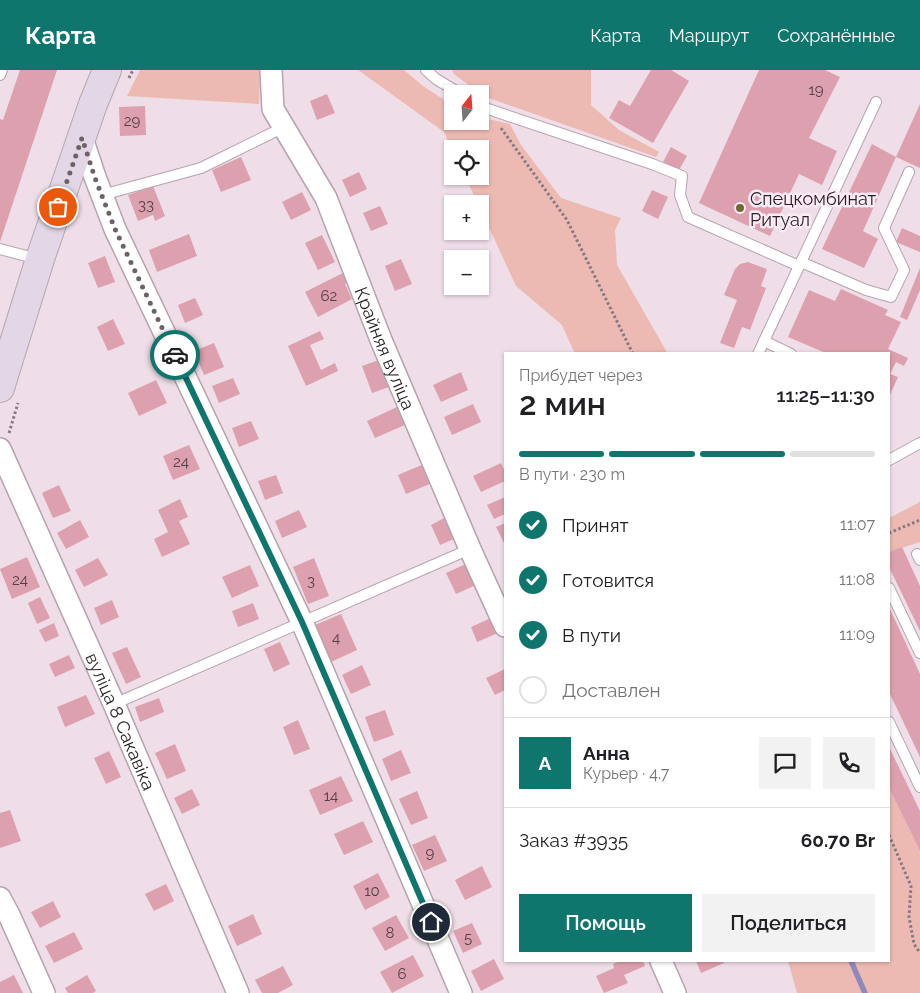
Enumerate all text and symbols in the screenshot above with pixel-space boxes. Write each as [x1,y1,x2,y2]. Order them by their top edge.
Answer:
text: Карта [25,21,96,50]
text: Карта [590,25,641,46]
text: Маршрут [669,25,749,46]
text: Сохранённые [777,25,895,46]
house number: 19 [808,81,824,99]
north arrow [444,85,489,130]
map controls [444,85,489,295]
house number: 29 [124,112,141,130]
button: locate [444,140,489,185]
pin [37,186,79,228]
place label: Спецкомбинат Ритуал [750,188,877,230]
icon: bag [44,193,72,221]
button: + [444,195,489,240]
house number: 33 [138,196,154,214]
marker: Спецкомбинат Ритуал [734,202,746,214]
button: − [444,250,489,295]
street label: Крайняя вуліца [351,284,420,413]
house number: 62 [321,287,338,305]
courier [150,330,200,380]
icon: car [161,341,189,369]
text: Прибудет через [519,366,643,385]
text: 11:25–11:30 [776,384,875,406]
text: 2 мин [519,385,606,422]
house number: 24 [173,453,189,471]
text: В пути · 230 m [519,465,625,484]
icon: check [519,511,547,539]
text: Принят [562,514,629,536]
text: 11:07 [840,515,875,534]
icon: check [519,566,547,594]
text: Готовится [562,569,654,591]
text: 11:08 [839,570,875,589]
house number: 24 [12,571,28,589]
house number: 3 [307,572,315,590]
icon: check [519,621,547,649]
text: В пути [562,624,621,646]
text: 11:09 [839,625,875,644]
house number: 4 [332,629,340,647]
street label: вуліца 8 Сакавіка [82,649,160,793]
text: Доставлен [562,679,661,701]
button: chat [759,737,811,789]
button: phone [823,737,875,789]
text: Анна [583,742,630,764]
text: А [539,752,551,774]
text: Курьер · 4.7 [583,764,669,783]
house number: 14 [324,787,338,805]
text: Заказ #3935 [519,829,628,851]
text: 60.70 Br [801,829,875,851]
house number: 9 [426,844,435,862]
house number: 10 [364,882,380,900]
button: Помощь [519,894,692,952]
button: Поделиться [702,894,875,952]
pin [410,901,452,943]
icon: home [417,908,445,936]
house number: 8 [386,924,395,942]
house number: 5 [464,929,472,947]
house number: 6 [397,965,407,983]

